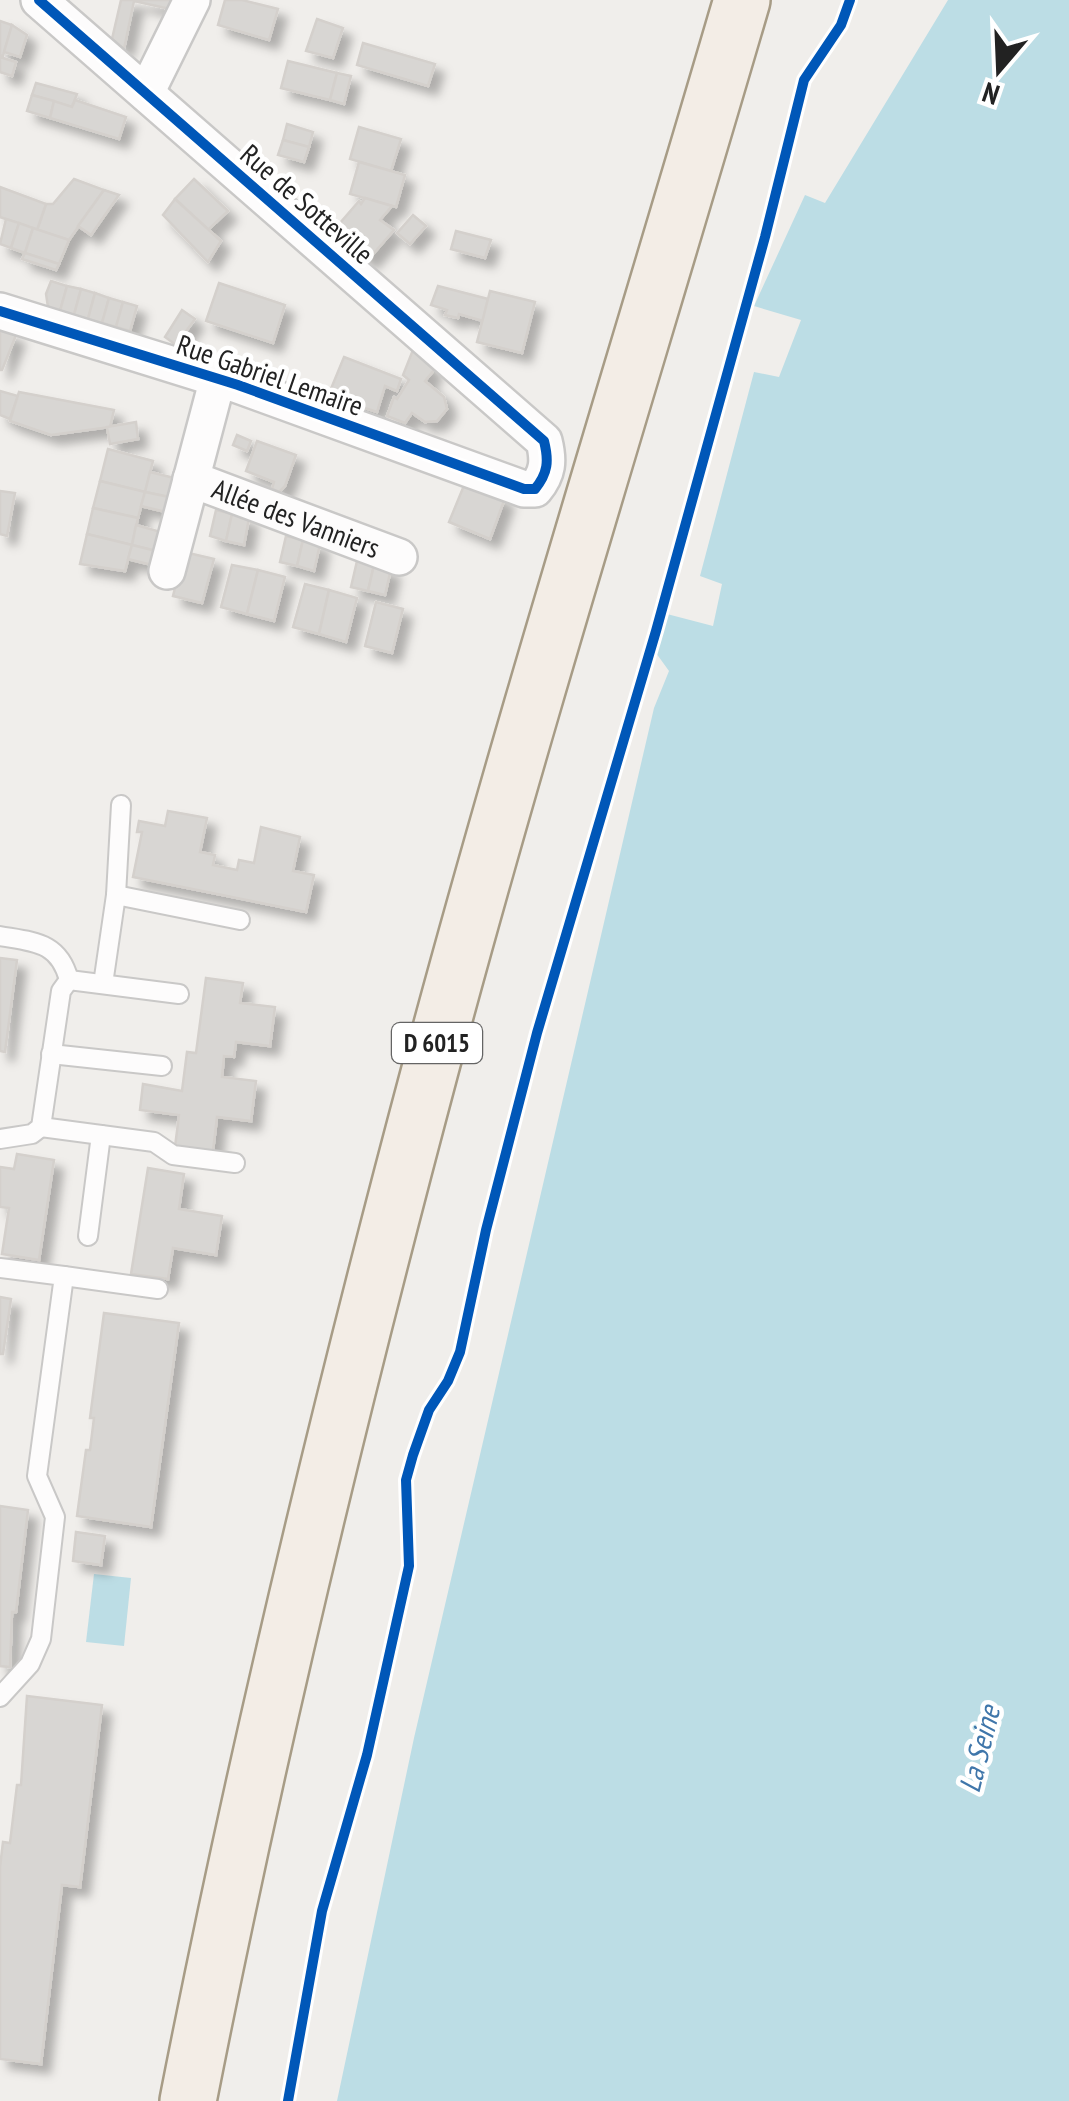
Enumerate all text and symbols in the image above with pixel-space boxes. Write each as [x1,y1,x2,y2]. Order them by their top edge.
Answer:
north arrow [949,20,1049,120]
text: N [978,74,1004,114]
street label: Rue de Sotteville [233,136,382,272]
street label: Rue Gabriel Lemaire [172,325,368,424]
street label: Allée des Vanniers [207,470,385,566]
road number: D 6015 [392,1023,482,1063]
water label: La Seine [949,1700,1008,1796]

